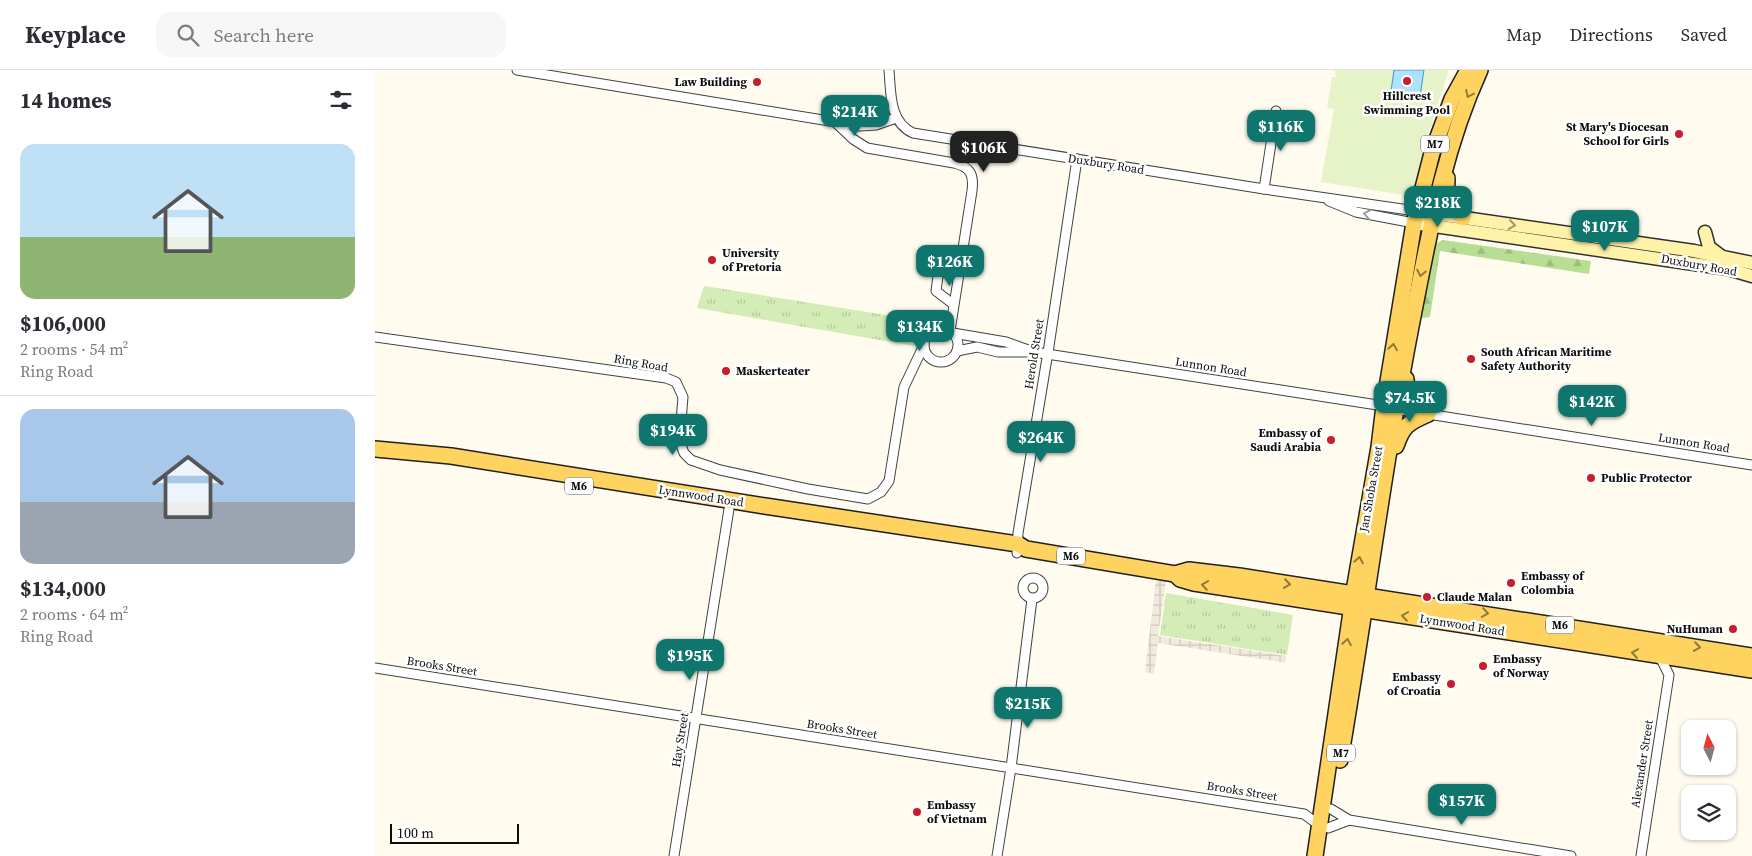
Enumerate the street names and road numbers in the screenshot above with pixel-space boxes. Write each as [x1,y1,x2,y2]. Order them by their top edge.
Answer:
road number: M7 [1421,136,1449,152]
street label: Duxbury Road [1067,150,1145,178]
street label: Duxbury Road [1660,250,1738,280]
street label: Herold Street [1021,318,1047,390]
street label: Ring Road [613,350,670,376]
street label: Lunnon Road [1174,353,1248,381]
street label: Lunnon Road [1657,429,1731,457]
street label: Jan Shoba Street [1355,445,1386,534]
road number: M6 [565,478,593,494]
street label: Lynnwood Road [657,481,745,511]
road number: M6 [1057,548,1085,564]
street label: Lynnwood Road [1418,610,1506,640]
road number: M6 [1546,616,1574,634]
street label: Brooks Street [406,653,478,679]
street label: Hay Street [668,711,692,768]
street label: Brooks Street [806,716,878,742]
street label: Alexander Street [1627,719,1657,809]
road number: M7 [1327,744,1355,761]
street label: Brooks Street [1206,778,1278,804]

